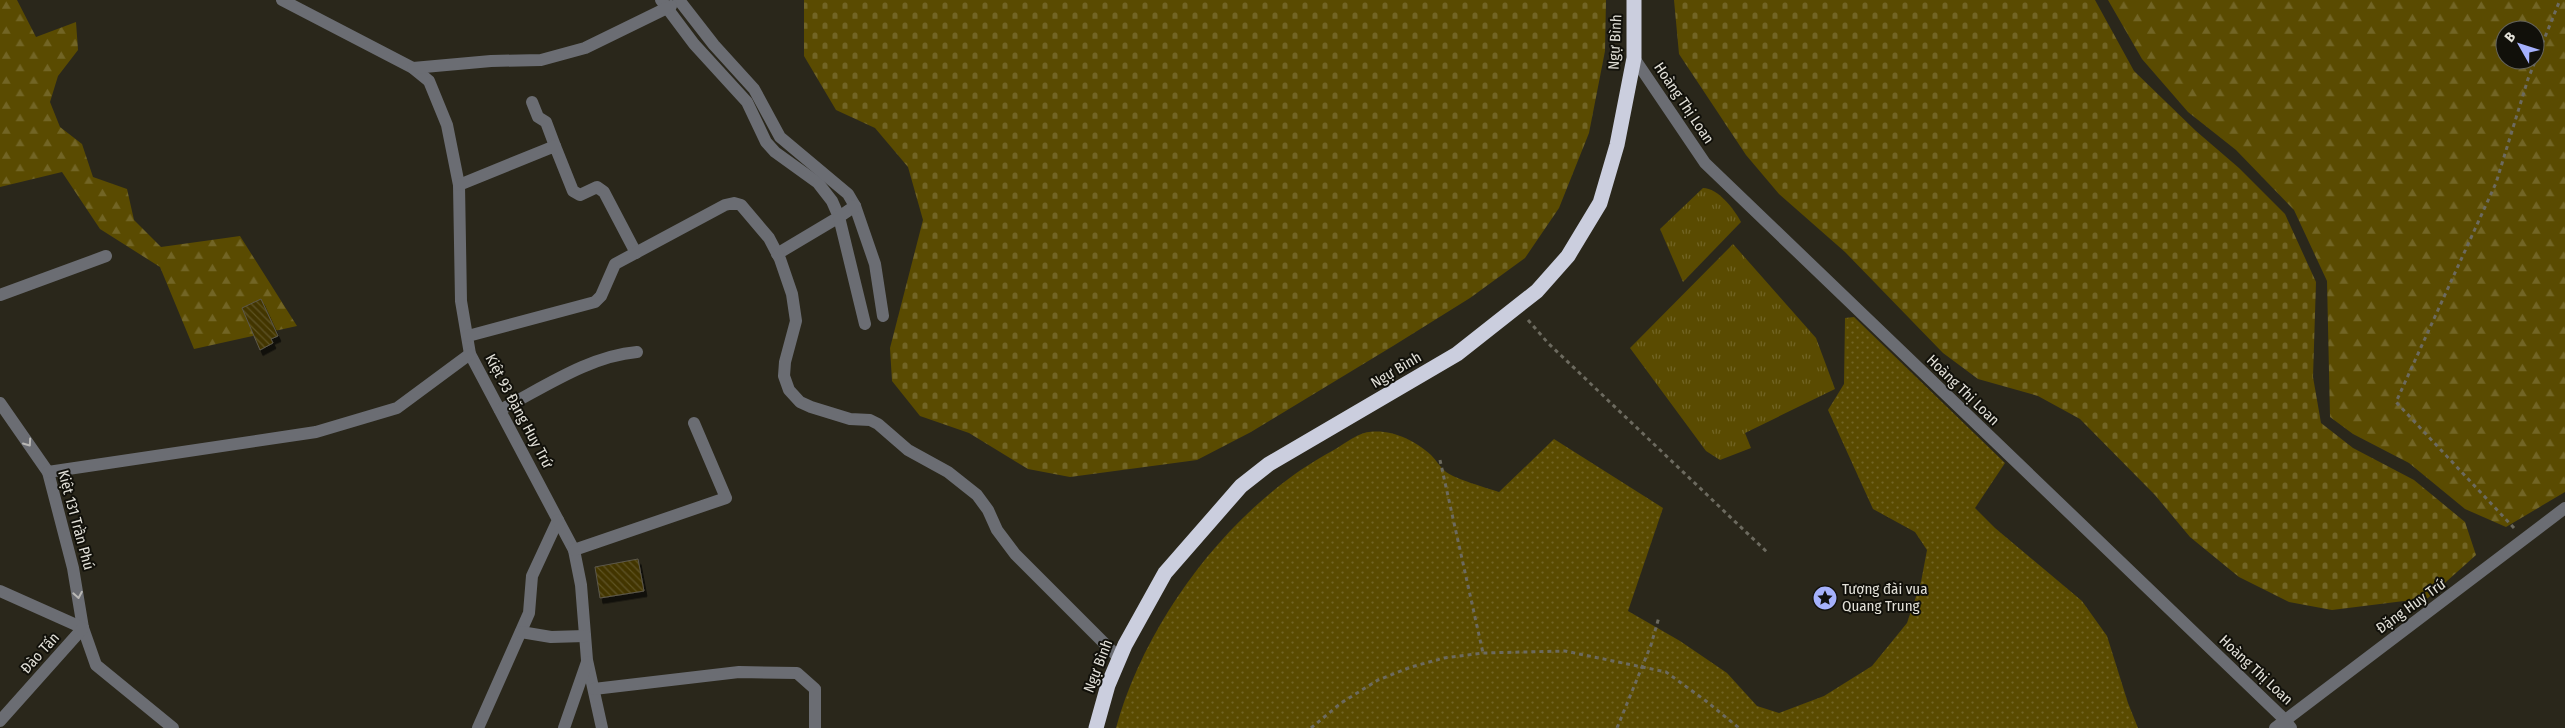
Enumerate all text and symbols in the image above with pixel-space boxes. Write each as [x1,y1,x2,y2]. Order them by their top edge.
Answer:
street label: Ngự Bình [1605,14,1625,70]
north arrow [2495,20,2545,70]
text: B [2501,29,2519,46]
street label: Hoàng Thị Loan [1650,59,1718,147]
street label: Ngự Bình [1368,348,1424,392]
street label: Kiệt 93 Đặng Huy Trứ [481,351,557,472]
street label: Hoàng Thị Loan [1923,351,2003,429]
one-way arrow [22,437,31,447]
street label: Kiệt 131 Trần Phú [54,468,98,572]
street label: Đặng Huy Trứ [2373,574,2450,637]
place label: Tượng đài vua Quang Trung [1842,580,1928,615]
place icon: Tượng đài vua Quang Trung [1812,585,1838,611]
one-way arrow [72,591,82,600]
street label: Đào Tấn [17,629,63,677]
street label: Hoàng Thị Loan [2215,631,2297,709]
street label: Ngự Bình [1080,637,1116,695]

